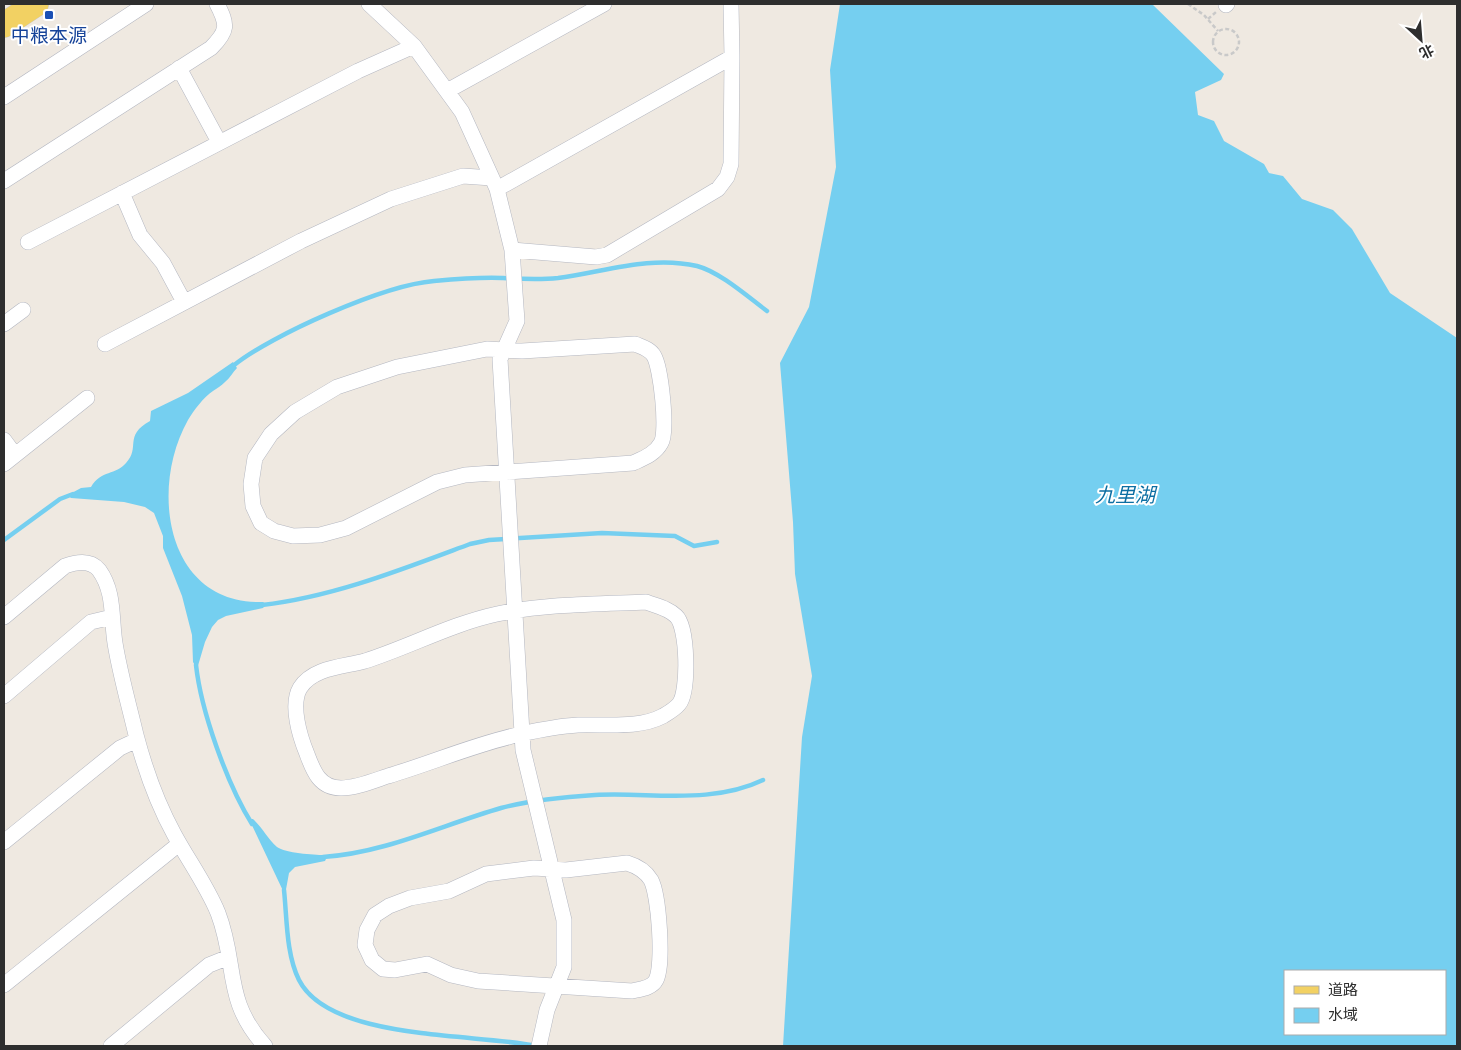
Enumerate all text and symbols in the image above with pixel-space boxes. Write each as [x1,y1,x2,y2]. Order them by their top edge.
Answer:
marker: 中粮本源 [43,9,55,21]
north arrow [1396,15,1446,65]
place label: 中粮本源 [11,23,87,46]
text: 北 [1417,41,1437,63]
water label: 九里湖 [1095,482,1158,506]
legend [1284,970,1446,1035]
text: 道路 [1328,980,1358,998]
text: 水域 [1328,1005,1358,1023]

